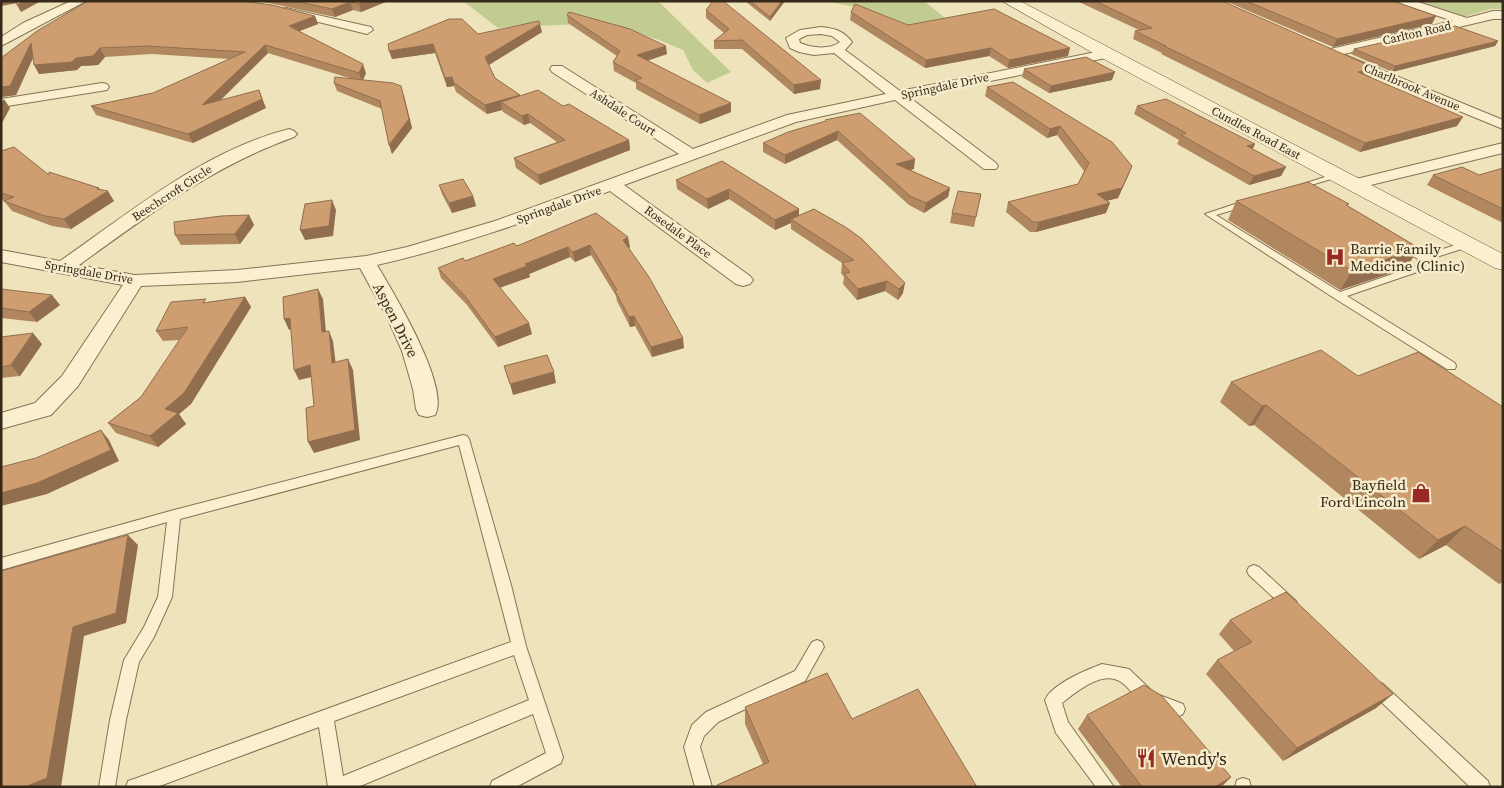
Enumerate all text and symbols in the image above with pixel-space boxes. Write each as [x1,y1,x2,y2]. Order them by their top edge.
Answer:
street label: Carlton Road [1381,17,1453,49]
street label: Charlbrook Avenue [1361,60,1463,114]
street label: Springdale Drive [900,69,990,103]
street label: Ashdale Court [587,85,659,139]
street label: Cundles Road East [1209,103,1303,163]
street label: Beechcroft Circle [129,161,215,225]
street label: Springdale Drive [514,182,604,228]
street label: Rosedale Place [641,202,715,262]
place label: Barrie Family Medicine (Clinic) [1350,238,1465,276]
hospital icon: Barrie Family Medicine (Clinic) [1324,246,1346,268]
street label: Springdale Drive [44,256,134,288]
street label: Aspen Drive [368,279,424,361]
place label: Bayfield Ford Lincoln [1320,474,1406,512]
shop icon: Bayfield Ford Lincoln [1410,482,1432,504]
place label: Wendy's [1161,746,1227,771]
restaurant icon: Wendy's [1135,747,1157,769]

